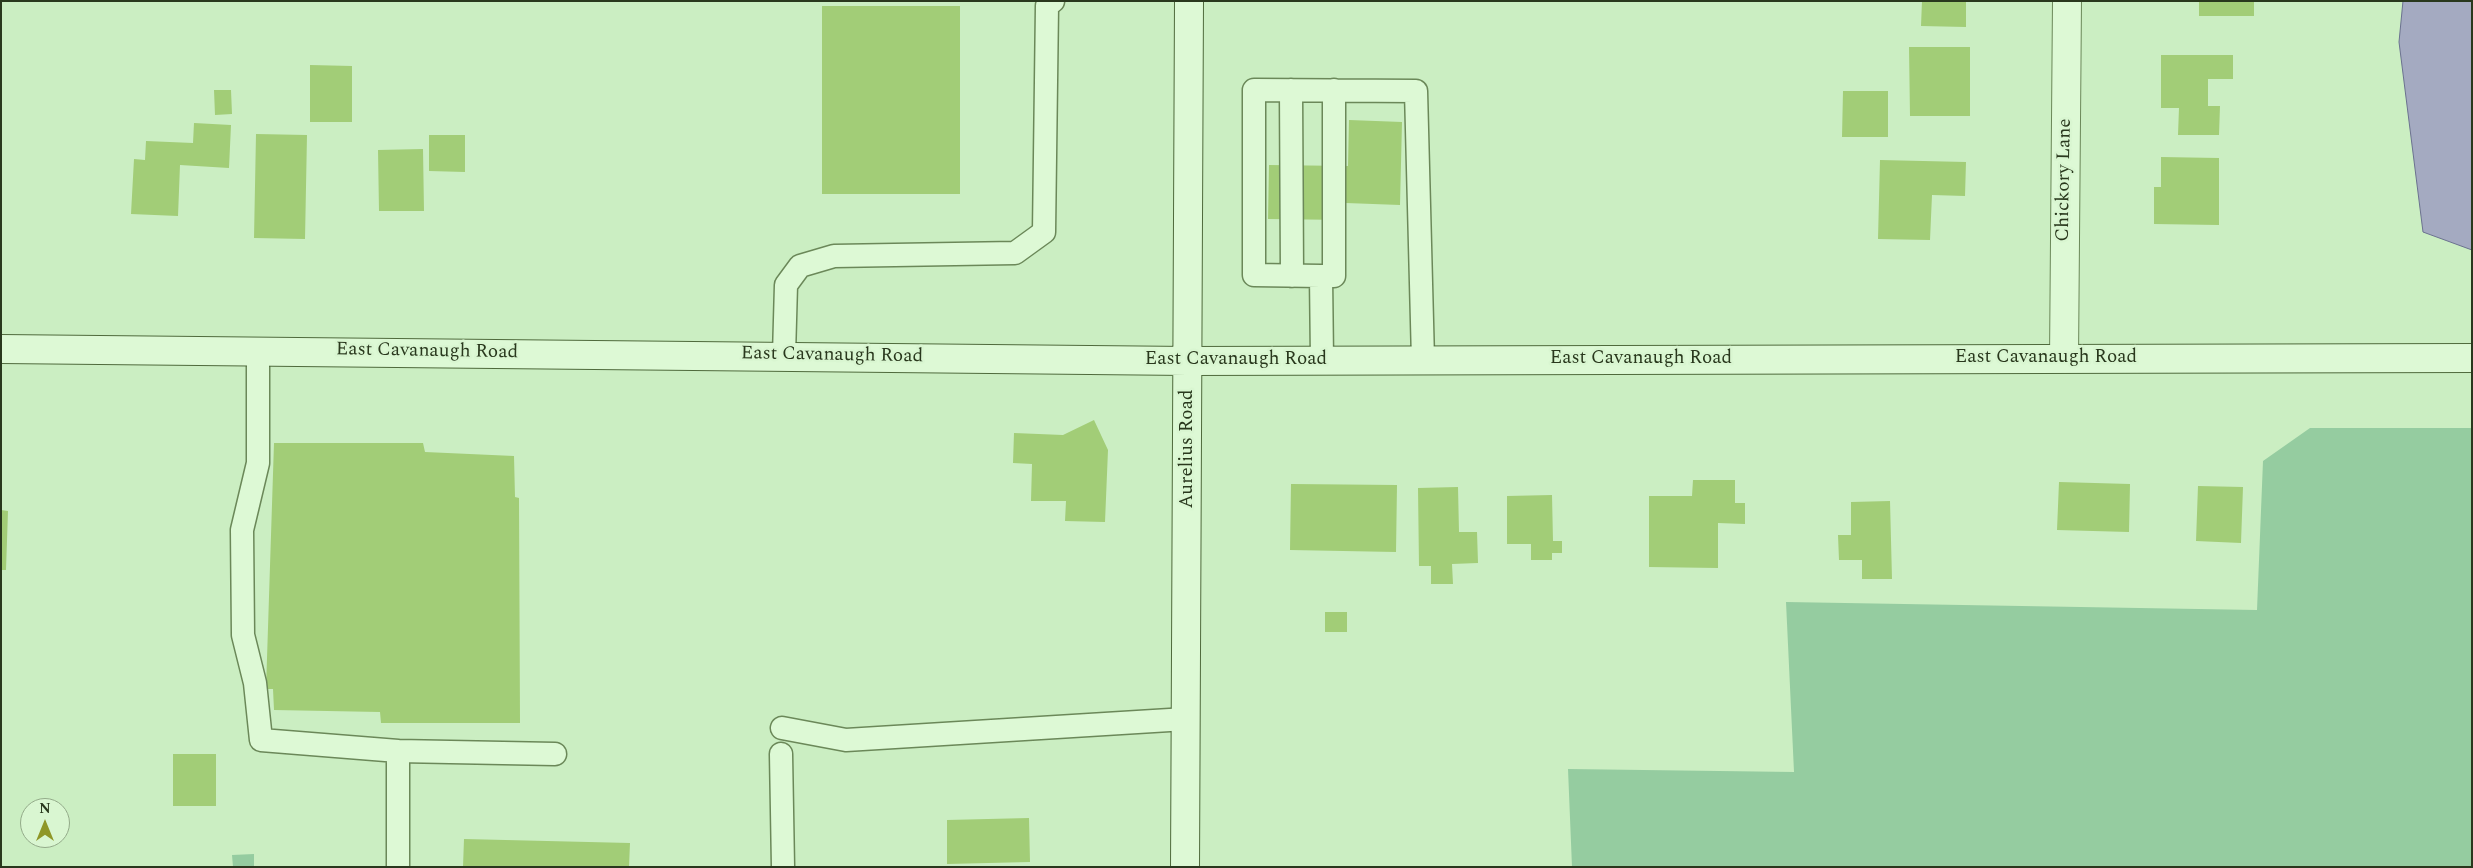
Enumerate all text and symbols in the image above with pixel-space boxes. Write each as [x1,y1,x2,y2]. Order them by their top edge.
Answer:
street label: Chickory Lane [2053,118,2077,242]
street label: East Cavanaugh Road [336,339,518,365]
street label: East Cavanaugh Road [741,343,923,369]
street label: East Cavanaugh Road [1955,347,2137,369]
street label: East Cavanaugh Road [1550,348,1732,370]
street label: East Cavanaugh Road [1145,349,1327,371]
street label: Aurelius Road [1177,389,1199,509]
north arrow [20,798,70,848]
text: N [39,798,51,819]

